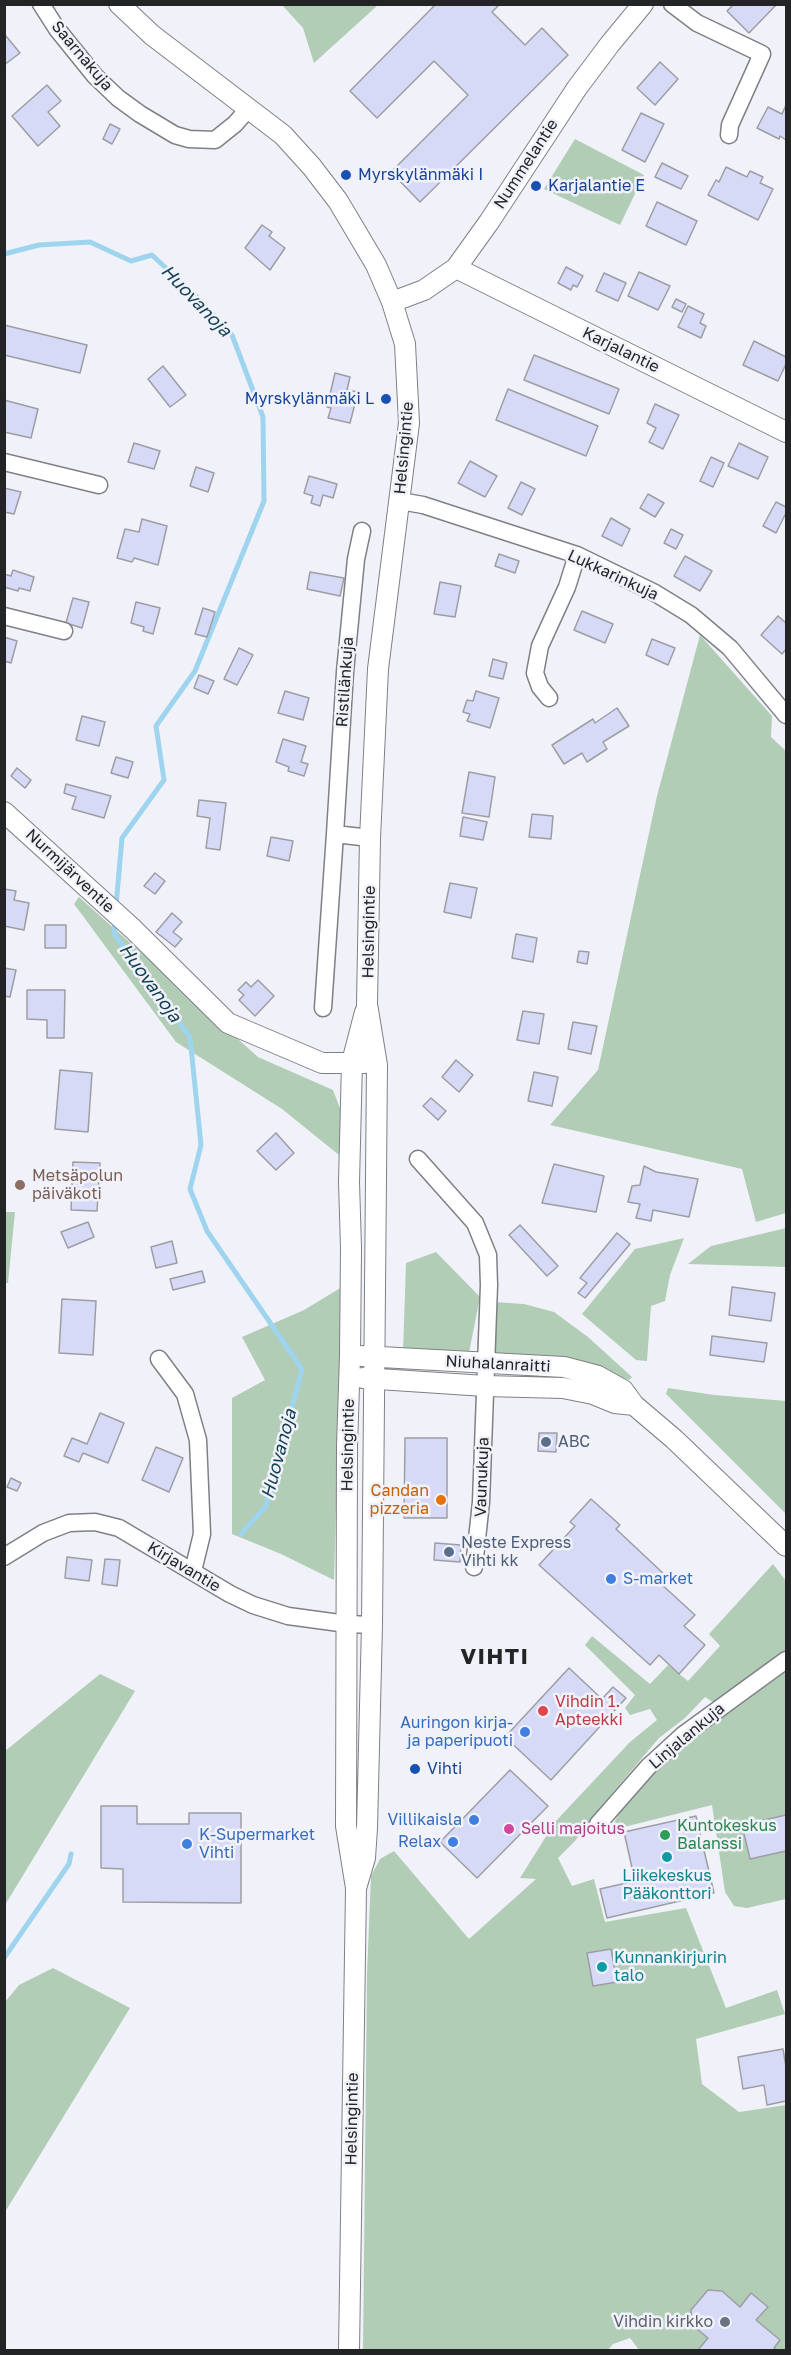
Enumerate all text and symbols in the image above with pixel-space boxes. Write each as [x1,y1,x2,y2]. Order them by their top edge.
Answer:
street label: Saarnakuja [47,17,117,95]
street label: Nummelantie [490,115,562,213]
place label: Myrskylänmäki I [358,165,483,185]
marker: Myrskylänmäki I [339,168,353,182]
place label: Karjalantie E [548,176,645,196]
marker: Karjalantie E [529,179,543,193]
water label: Huovanoja [156,261,236,341]
street label: Karjalantie [579,323,663,377]
place label: Myrskylänmäki L [245,389,374,409]
marker: Myrskylänmäki L [379,392,393,406]
street label: Helsingintie [390,401,418,495]
street label: Lukkarinkuja [565,546,661,604]
street label: Ristilänkuja [332,636,358,728]
street label: Nurmijärventie [22,825,118,917]
street label: Helsingintie [359,885,379,979]
water label: Huovanoja [114,940,186,1026]
place label: Metsäpolun päiväkoti [32,1166,123,1204]
marker: Metsäpolun päiväkoti [13,1178,27,1192]
street label: Niuhalanraitti [445,1352,551,1376]
street label: Helsingintie [338,1398,358,1492]
water label: Huovanoja [257,1407,301,1501]
place label: ABC [558,1432,590,1452]
marker: ABC [539,1435,553,1449]
street label: Vaunukuja [471,1437,493,1517]
place label: Candan pizzeria [370,1481,429,1519]
marker: Candan pizzeria [434,1493,448,1507]
place label: Neste Express Vihti kk [461,1533,571,1571]
street label: Kirjavantie [144,1538,224,1596]
marker: Neste Express Vihti kk [442,1545,456,1559]
place label: S-market [623,1569,693,1589]
marker: S-market [604,1572,618,1586]
district label: VIHTI [460,1644,530,1670]
place label: Vihdin 1. Apteekki [555,1692,623,1730]
street label: Linjalankuja [645,1699,729,1773]
marker: Vihdin 1. Apteekki [536,1704,550,1718]
place label: Auringon kirja- ja paperipuoti [400,1713,513,1751]
marker: Auringon kirja- ja paperipuoti [518,1725,532,1739]
place label: Vihti [427,1759,462,1779]
marker: Vihti [408,1762,422,1776]
place label: Villikaisla [388,1810,462,1830]
marker: Villikaisla [467,1813,481,1827]
place label: Kuntokeskus Balanssi [677,1816,777,1854]
place label: Selli majoitus [521,1819,625,1839]
marker: Selli majoitus [502,1822,516,1836]
place label: K-Supermarket Vihti [199,1825,315,1863]
marker: Kuntokeskus Balanssi [658,1828,672,1842]
place label: Relax [398,1832,441,1852]
marker: Relax [446,1835,460,1849]
marker: K-Supermarket Vihti [180,1837,194,1851]
marker: Liikekeskus Pääkonttori [660,1850,674,1864]
place label: Liikekeskus Pääkonttori [622,1866,712,1904]
place label: Kunnankirjurin talo [614,1948,727,1986]
marker: Kunnankirjurin talo [595,1960,609,1974]
street label: Helsingintie [342,2072,362,2166]
place label: Vihdin kirkko [613,2312,713,2332]
marker: Vihdin kirkko [718,2315,732,2329]

